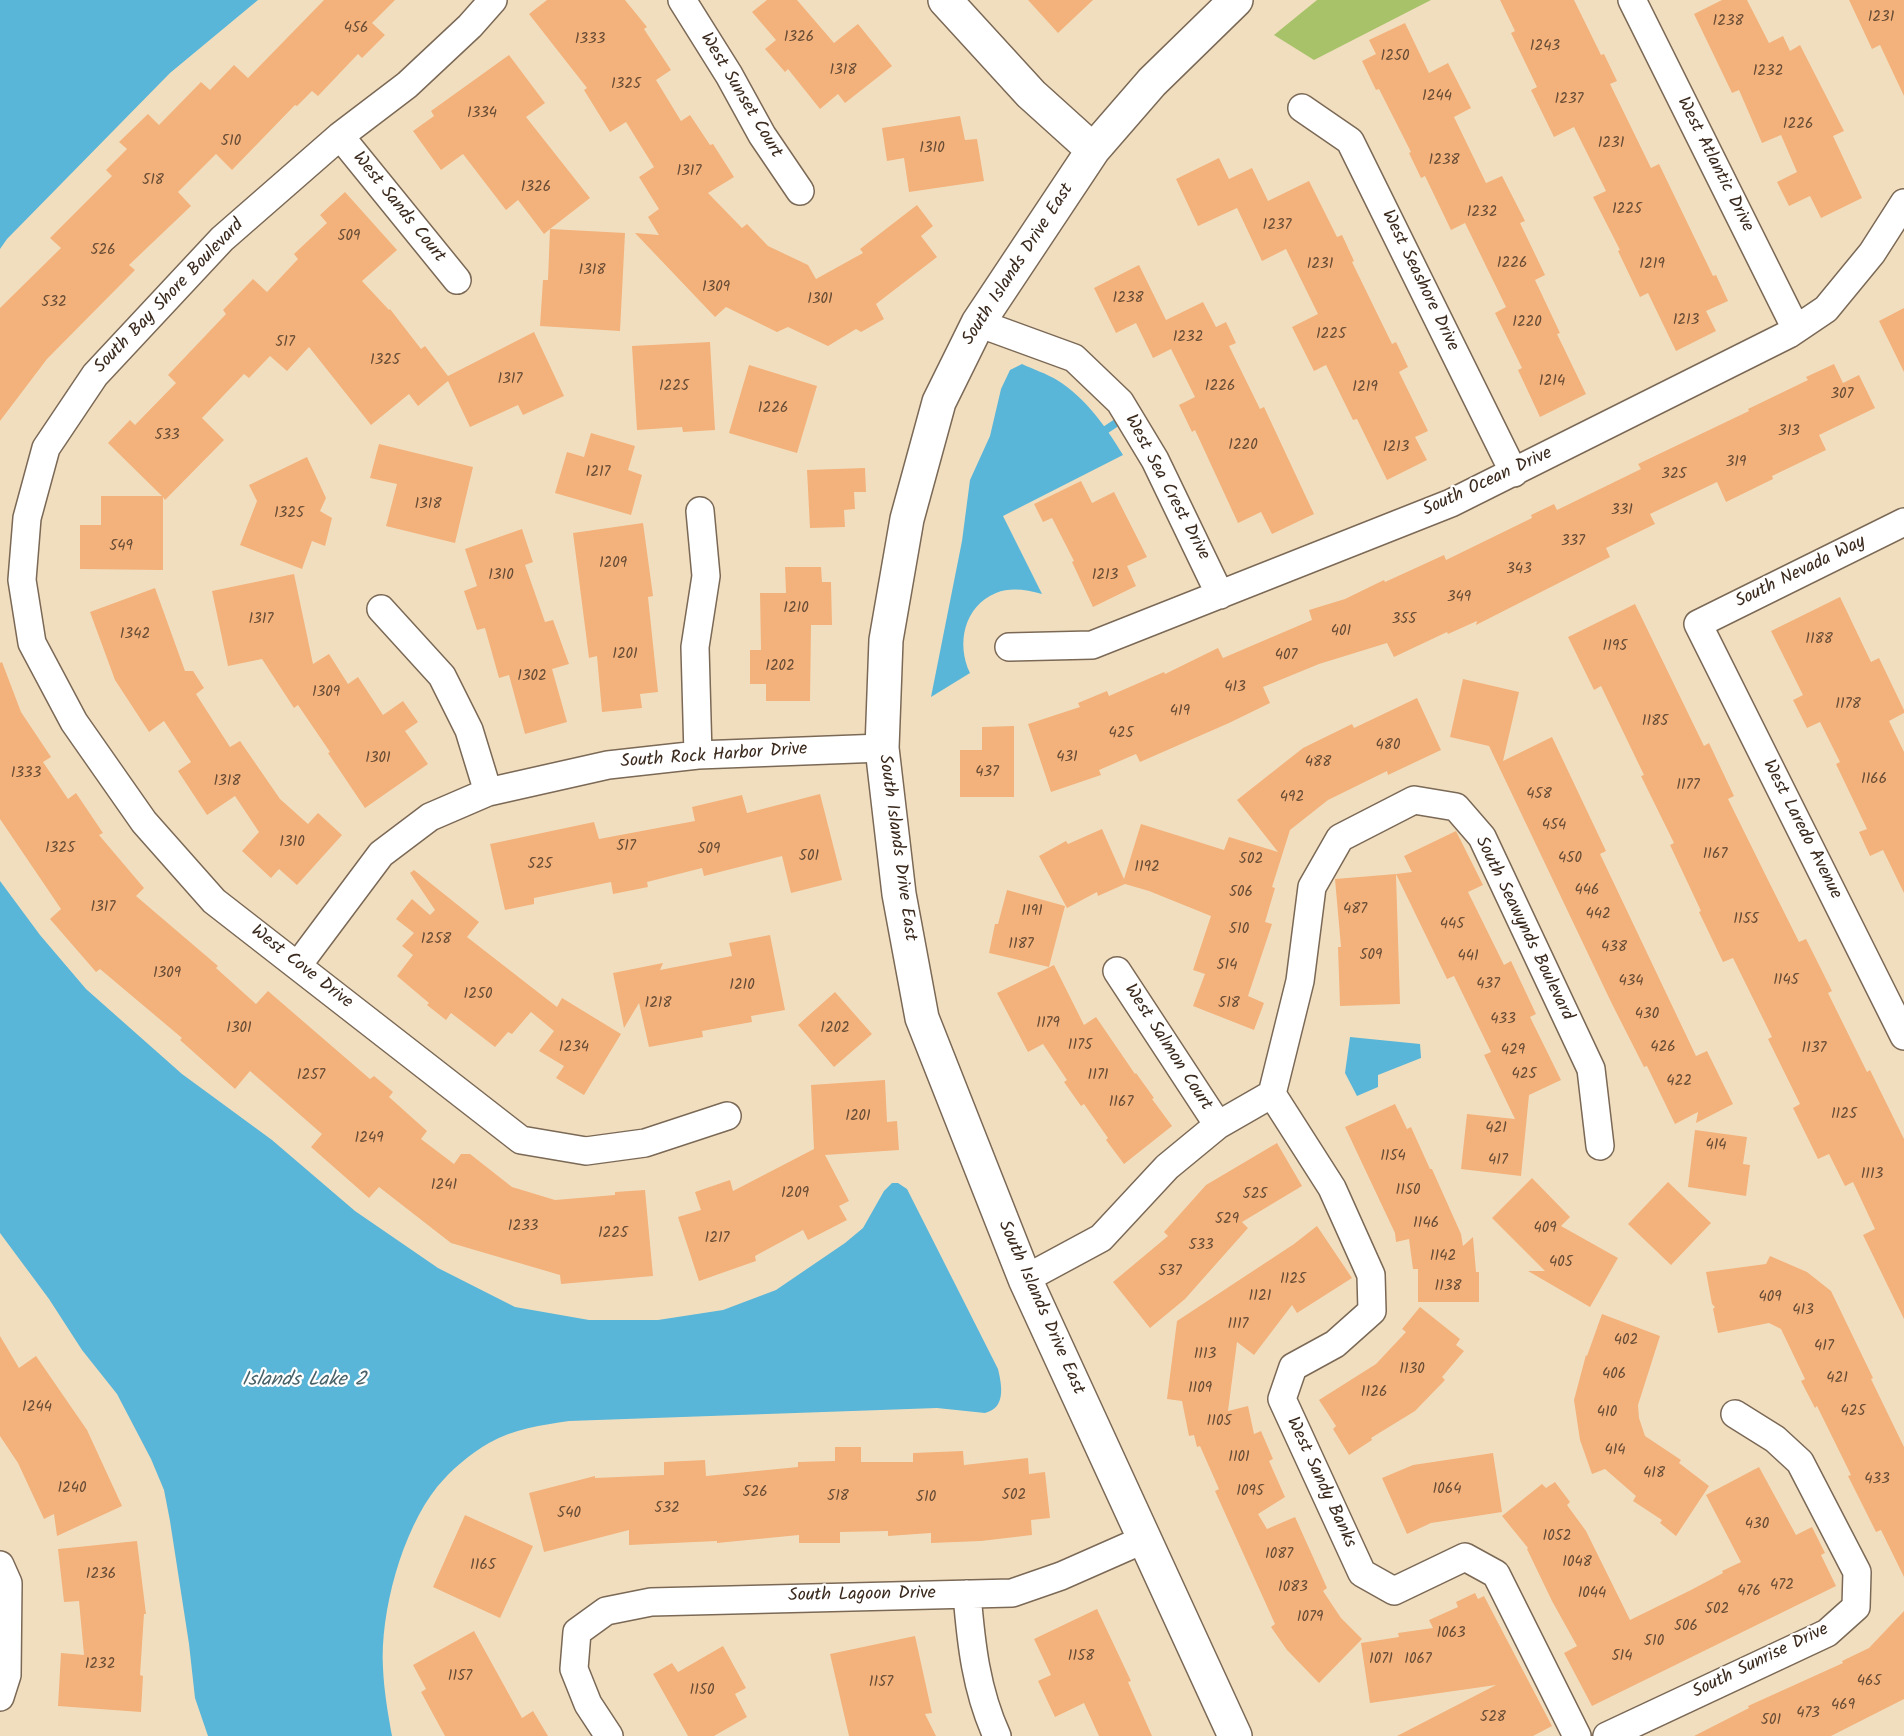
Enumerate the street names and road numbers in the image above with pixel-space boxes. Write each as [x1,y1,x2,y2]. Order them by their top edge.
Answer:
street label: West Sunset Court [694,29,786,163]
street label: West Atlantic Drive [1671,94,1757,236]
street label: West Sands Court [347,148,449,268]
street label: South Islands Drive East [959,180,1079,350]
street label: West Seashore Drive [1375,207,1463,355]
street label: South Bay Shore Boulevard [91,215,249,379]
street label: West Sea Crest Drive [1119,412,1213,564]
street label: South Ocean Drive [1420,444,1556,522]
street label: South Nevada Way [1732,532,1870,614]
street label: South Rock Harbor Drive [620,740,808,774]
street label: South Islands Drive East [872,753,920,943]
street label: West Laredo Avenue [1756,757,1846,903]
street label: South Seawynds Boulevard [1469,833,1577,1025]
street label: West Cove Drive [246,921,356,1015]
street label: West Salmon Court [1118,981,1216,1115]
street label: South Islands Drive East [992,1218,1088,1398]
street label: West Sandy Banks [1280,1414,1360,1552]
street label: South Lagoon Drive [788,1584,936,1608]
street label: South Sunrise Drive [1689,1620,1833,1704]

